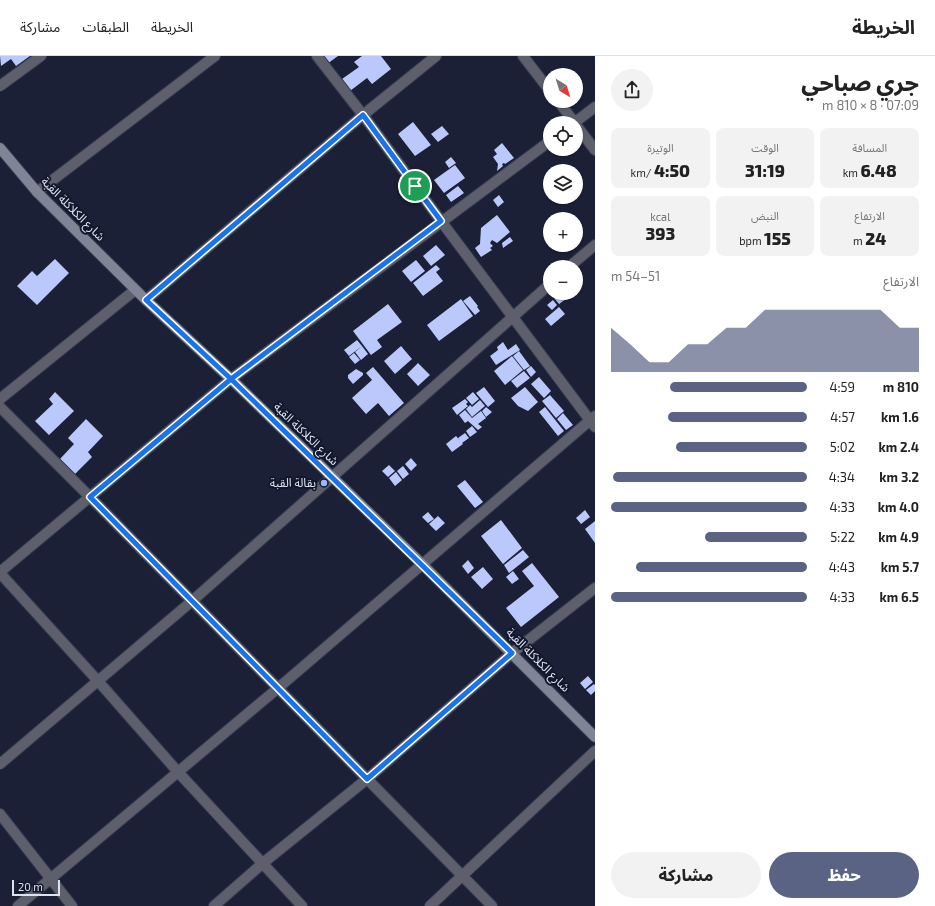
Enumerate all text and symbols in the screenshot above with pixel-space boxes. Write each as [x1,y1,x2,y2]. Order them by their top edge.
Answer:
text: الخريطة [852,15,915,38]
text: مشاركة [20,18,60,35]
text: الطبقات [82,18,129,35]
text: الخريطة [151,18,193,35]
north arrow [543,68,583,108]
map controls [543,68,583,300]
button: share [611,69,653,111]
text: جري صباحي [801,69,919,95]
text: 07:09 · 8 × 810 m [822,97,919,113]
button: locate [543,116,583,156]
text: الوتيرة [647,141,674,154]
text: الوقت [751,141,779,154]
text: المسافة [852,141,887,154]
text: 4:50 [654,160,690,180]
text: 31:19 [745,160,785,180]
text: 6.48 [860,160,897,180]
button: layers [543,164,583,204]
text: /km [631,166,654,179]
text: km [843,166,860,179]
pin [398,169,432,203]
street label: شارع الكلاكلة القبة [37,174,108,245]
icon: arrive [404,175,426,197]
text: النبض [751,209,779,222]
text: الارتفاع [855,209,885,222]
text: kcal [650,210,670,223]
button: + [543,212,583,252]
text: 393 [646,223,675,243]
text: 155 [764,228,791,248]
text: 24 [865,228,886,248]
text: bpm [739,234,764,247]
text: m [853,234,865,247]
button: − [543,260,583,300]
text: 51–54 m [611,268,660,284]
text: الارتفاع [883,273,919,289]
text: 4:59 [830,379,855,395]
text: 810 m [883,379,919,395]
street label: شارع الكلاكلة القبة [269,399,342,470]
text: 4:57 [830,409,855,425]
text: 1.6 km [881,409,919,425]
text: 5:02 [830,439,855,455]
text: 2.4 km [879,439,919,455]
text: 4:34 [829,469,855,485]
text: 3.2 km [879,469,919,485]
place label: بقالة القبة [270,475,316,490]
marker: بقالة القبة [319,478,329,488]
text: 4:33 [829,499,855,515]
text: 4.0 km [878,499,919,515]
text: 5:22 [830,529,855,545]
text: 4.9 km [878,529,919,545]
text: 4:43 [829,559,855,575]
text: 5.7 km [881,559,919,575]
text: 4:33 [829,589,855,605]
text: 6.5 km [879,589,919,605]
street label: شارع الكلاكلة القبة [502,625,573,696]
button: مشاركة [611,852,761,898]
button: حفظ [769,852,919,898]
scale bar [12,878,60,897]
text: 20 m [18,880,43,893]

